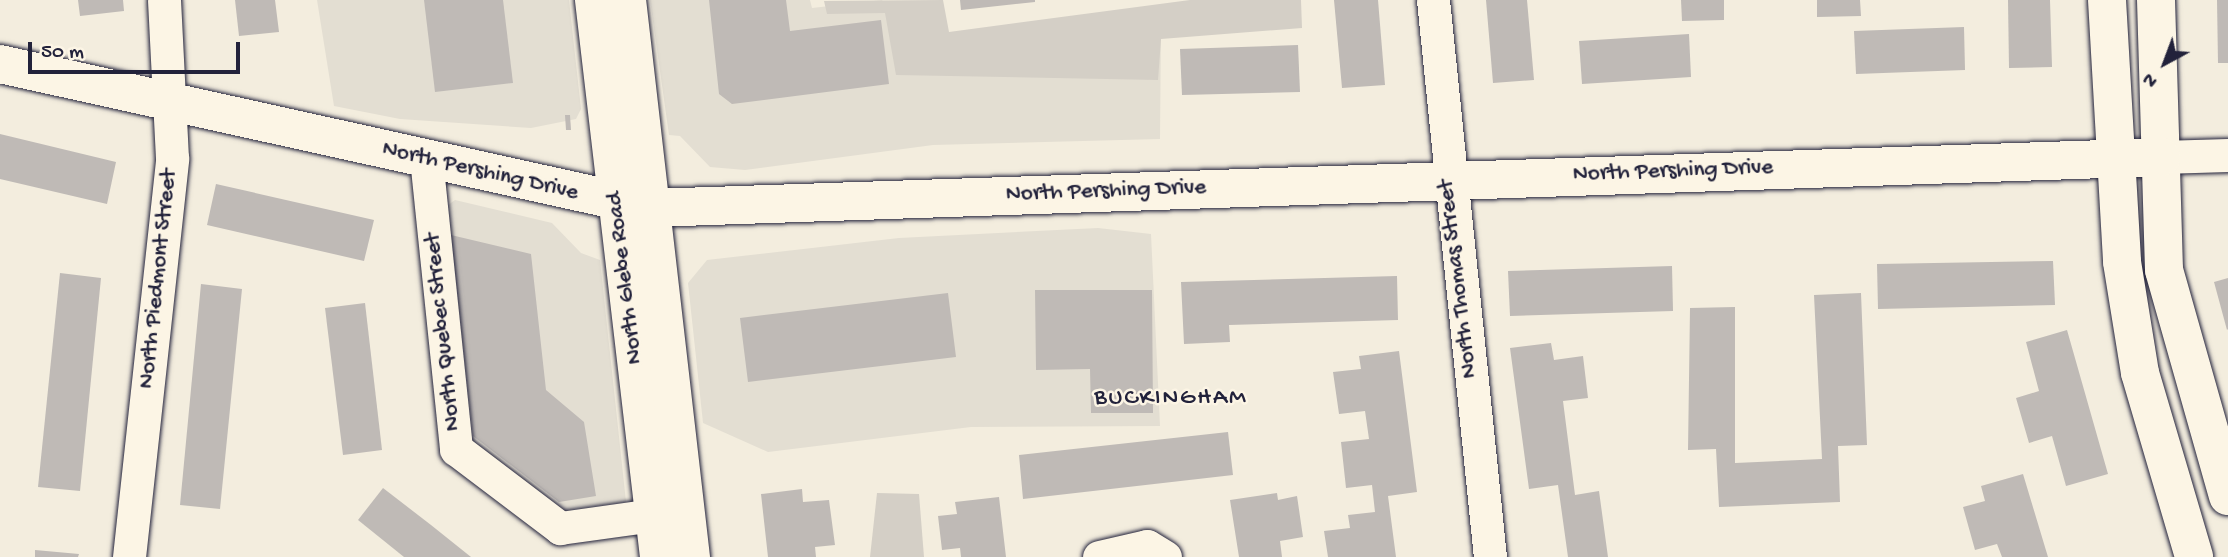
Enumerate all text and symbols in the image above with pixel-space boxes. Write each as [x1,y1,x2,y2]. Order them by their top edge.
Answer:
scale bar [32,28,243,72]
north arrow [2130,28,2200,98]
text: 50 m [41,41,84,66]
text: N [2139,66,2163,92]
street label: North Pershing Drive [379,136,581,208]
street label: North Pershing Drive [1572,155,1774,189]
street label: North Piedmont Street [134,168,184,390]
street label: North Pershing Drive [1005,175,1207,209]
street label: North Thomas Street [1433,178,1485,380]
street label: North Glebe Road [602,190,650,366]
street label: North Quebec Street [420,232,468,432]
district label: BUCKINGHAM [1096,385,1246,413]

